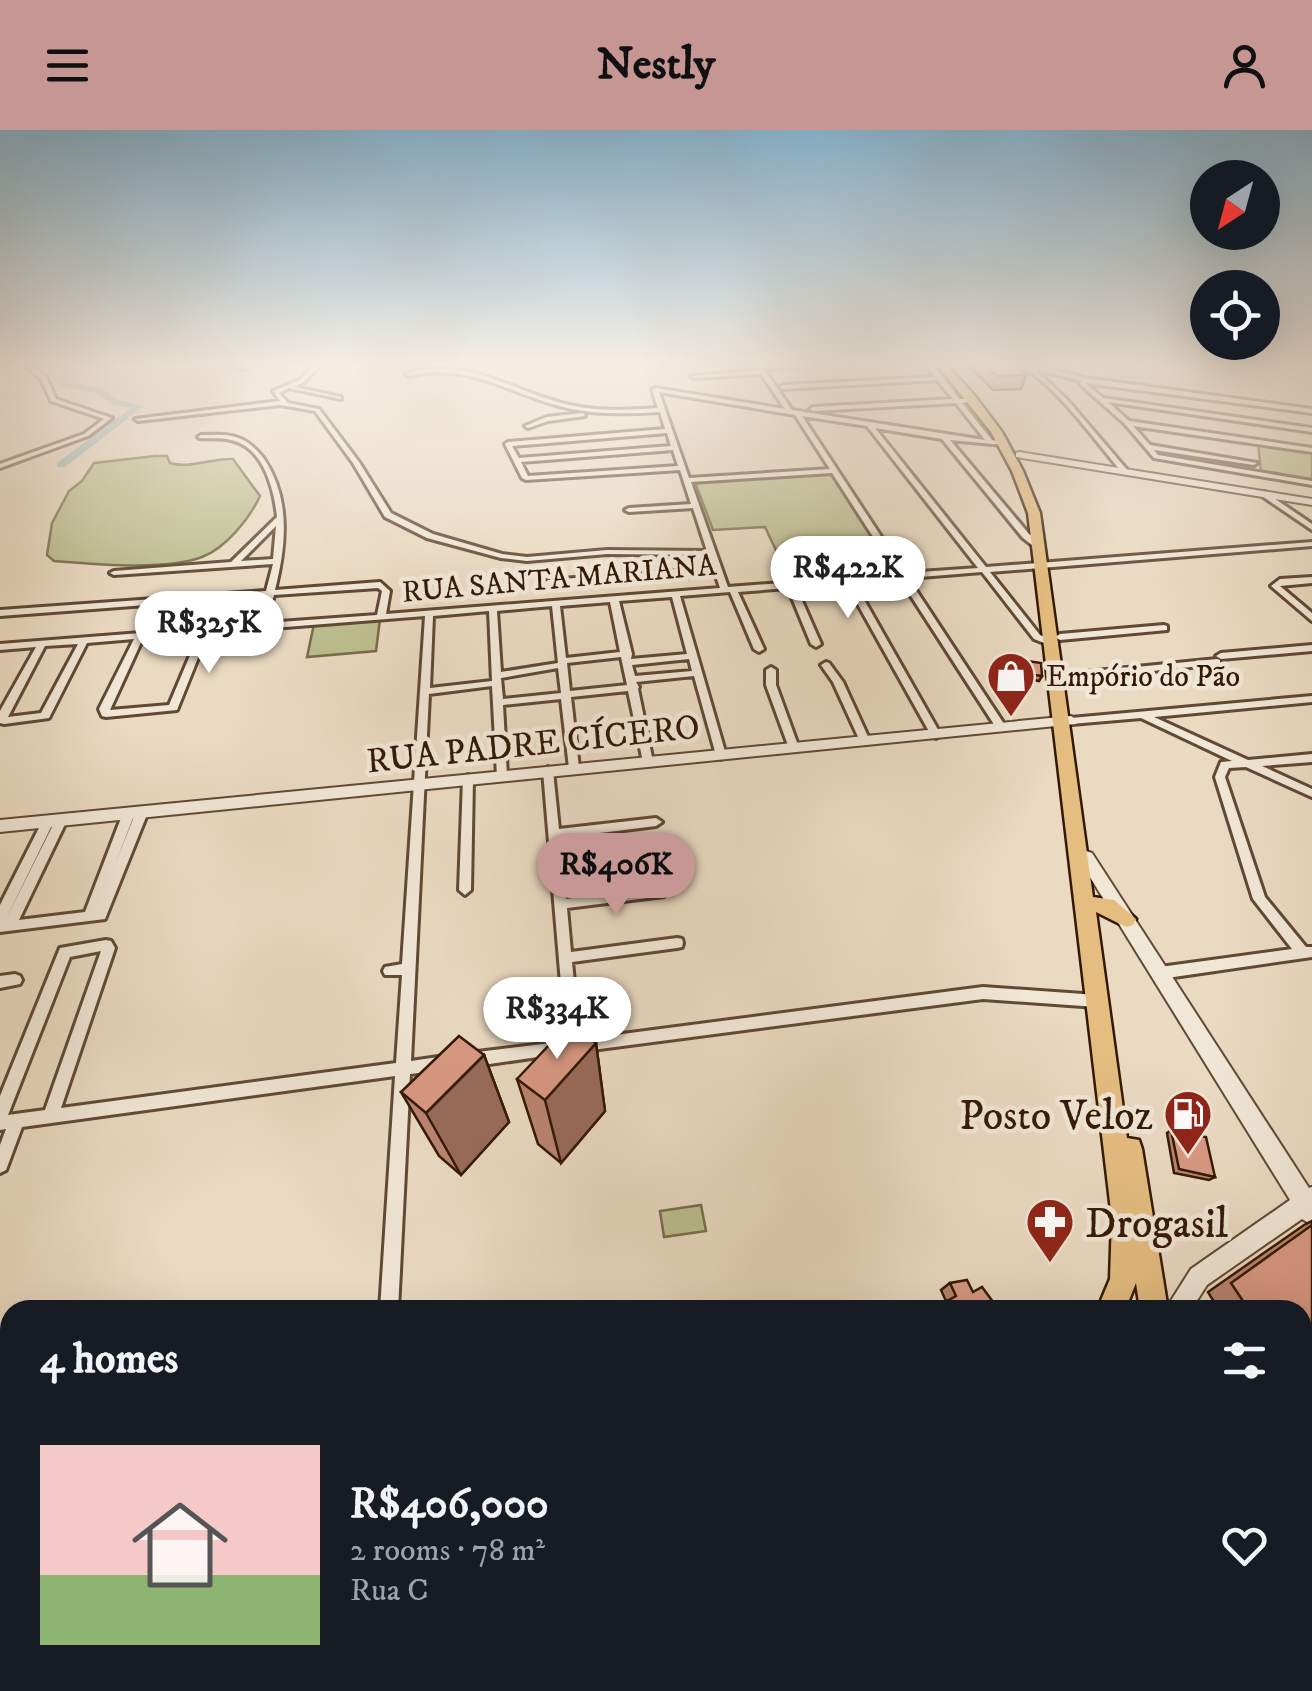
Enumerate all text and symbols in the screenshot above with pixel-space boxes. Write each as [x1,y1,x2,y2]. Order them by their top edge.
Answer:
text: Nestly [597,37,715,93]
icon: menu [40,38,95,93]
icon: person [1217,38,1272,93]
north arrow [1190,160,1280,250]
map controls [1190,160,1280,360]
button: locate [1190,270,1280,360]
pin: R$422K [767,536,929,621]
street label: RUA SANTA MARIANA [400,547,719,612]
text: R$422K [792,548,904,588]
pin: R$325K [128,591,290,676]
text: R$325K [157,603,261,643]
shop icon: Empório do Pão [985,650,1037,718]
place label: Empório do Pão [1046,659,1240,696]
street label: RUA PADRE CÍCERO [364,705,702,784]
pin: R$406K [535,833,697,918]
text: R$406K [559,845,673,885]
pin: R$334K [476,977,638,1062]
text: R$334K [505,989,609,1029]
fuel station icon: Posto Veloz [1162,1088,1214,1156]
place label: Posto Veloz [959,1091,1153,1143]
pharmacy icon: Drogasil [1024,1196,1076,1264]
place label: Drogasil [1085,1199,1228,1251]
icon: filters [1217,1333,1272,1388]
text: 4 homes [40,1334,178,1386]
text: R$406,000 [350,1479,549,1531]
icon: home [120,1485,240,1605]
icon: heart [1217,1518,1272,1573]
text: 2 rooms · 78 m² [350,1531,545,1571]
text: Rua C [350,1571,428,1611]

